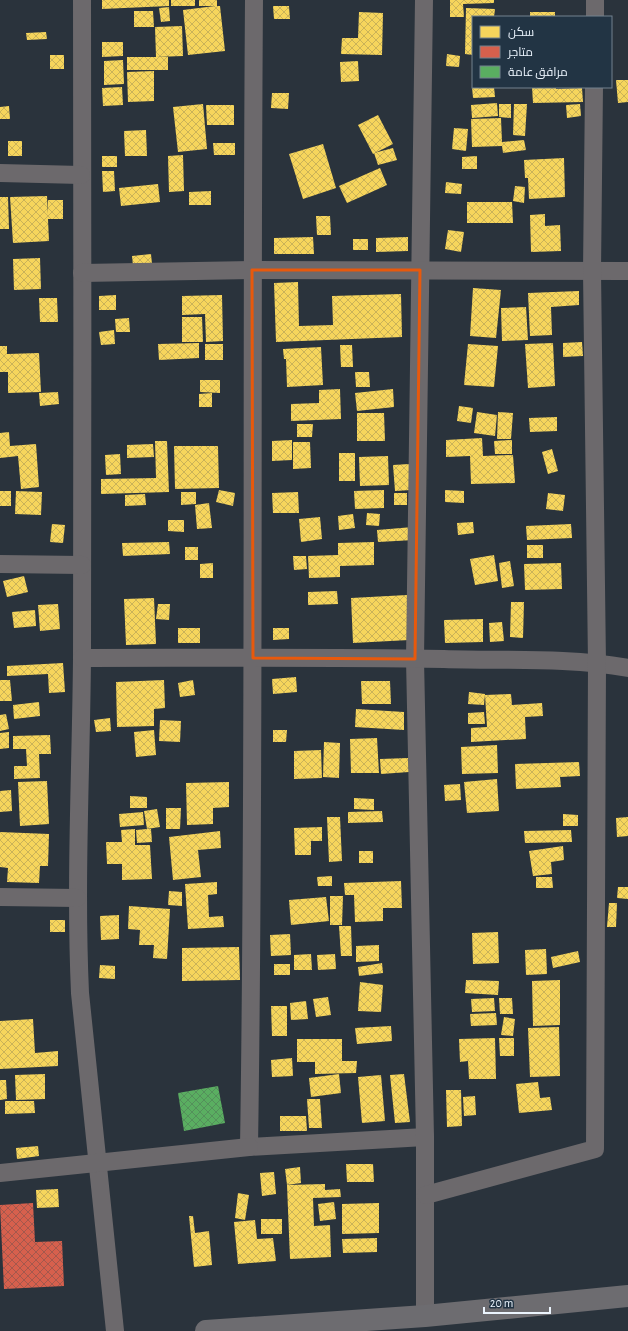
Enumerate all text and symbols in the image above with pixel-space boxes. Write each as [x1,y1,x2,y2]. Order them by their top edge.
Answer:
legend [472,16,612,88]
text: سكن [508,26,534,39]
text: متاجر [507,46,533,59]
text: مرافق عامة [508,66,568,79]
scale bar [484,1289,550,1315]
text: 20 m [490,1297,513,1309]

